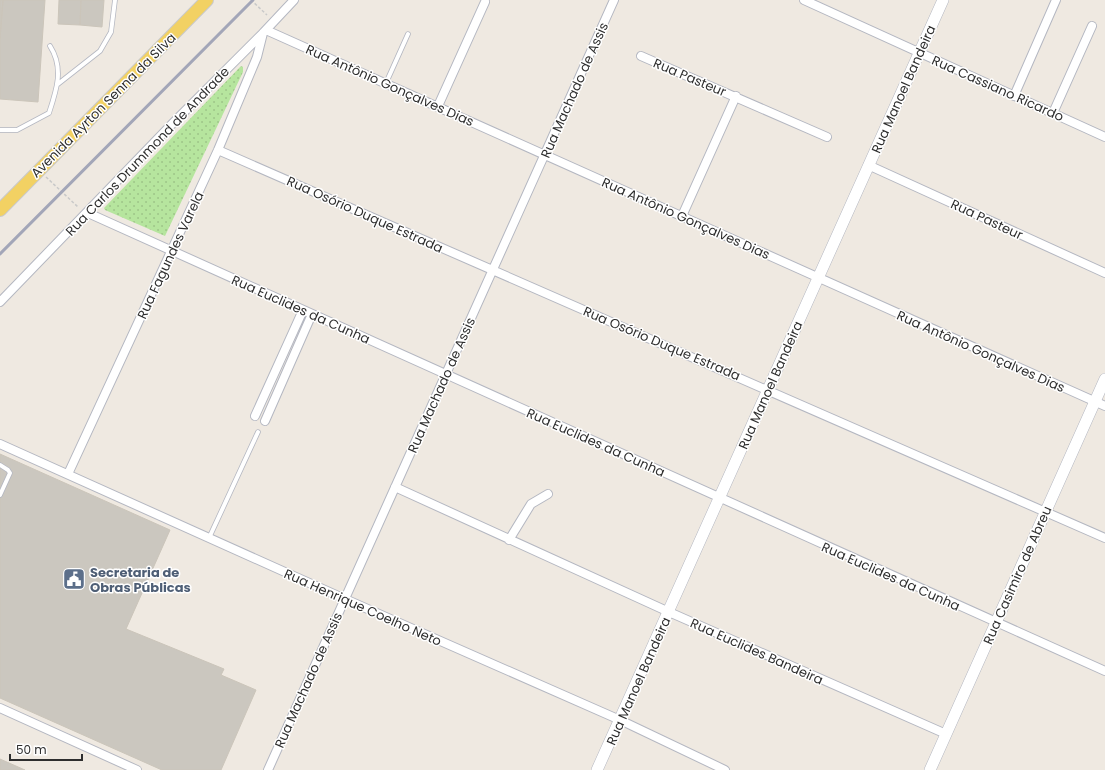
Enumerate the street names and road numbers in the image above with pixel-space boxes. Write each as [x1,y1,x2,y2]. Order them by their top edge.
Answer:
street label: Rua Machado de Assis [536,19,613,161]
street label: Rua Manoel Bandeira [867,22,940,156]
street label: Avenida Ayrton Senna da Silva [27,29,180,182]
street label: Rua Antônio Gonçalves Dias [303,40,477,131]
street label: Rua Cassiano Ricardo [929,51,1067,126]
street label: Rua Pasteur [650,54,729,101]
street label: Rua Carlos Drummond de Andrade [61,63,234,240]
street label: Rua Osório Duque Estrada [284,171,446,258]
street label: Rua Antônio Gonçalves Dias [599,173,773,264]
street label: Rua Fagundes Varela [133,188,208,322]
street label: Rua Pasteur [948,194,1026,245]
street label: Rua Euclides da Cunha [229,270,373,349]
street label: Rua Osório Duque Estrada [580,302,743,385]
street label: Rua Antônio Gonçalves Dias [894,306,1068,397]
street label: Rua Machado de Assis [403,314,480,456]
street label: Rua Manoel Bandeira [734,318,807,452]
street label: Rua Euclides da Cunha [524,403,668,482]
street label: Rua Casimiro de Abreu [978,503,1057,647]
street label: Rua Euclides da Cunha [819,537,963,616]
street label: Rua Henrique Coelho Neto [281,564,445,651]
street label: Rua Machado de Assis [270,609,347,751]
street label: Rua Manoel Bandeira [602,614,675,748]
street label: Rua Euclides Bandeira [687,614,826,689]

